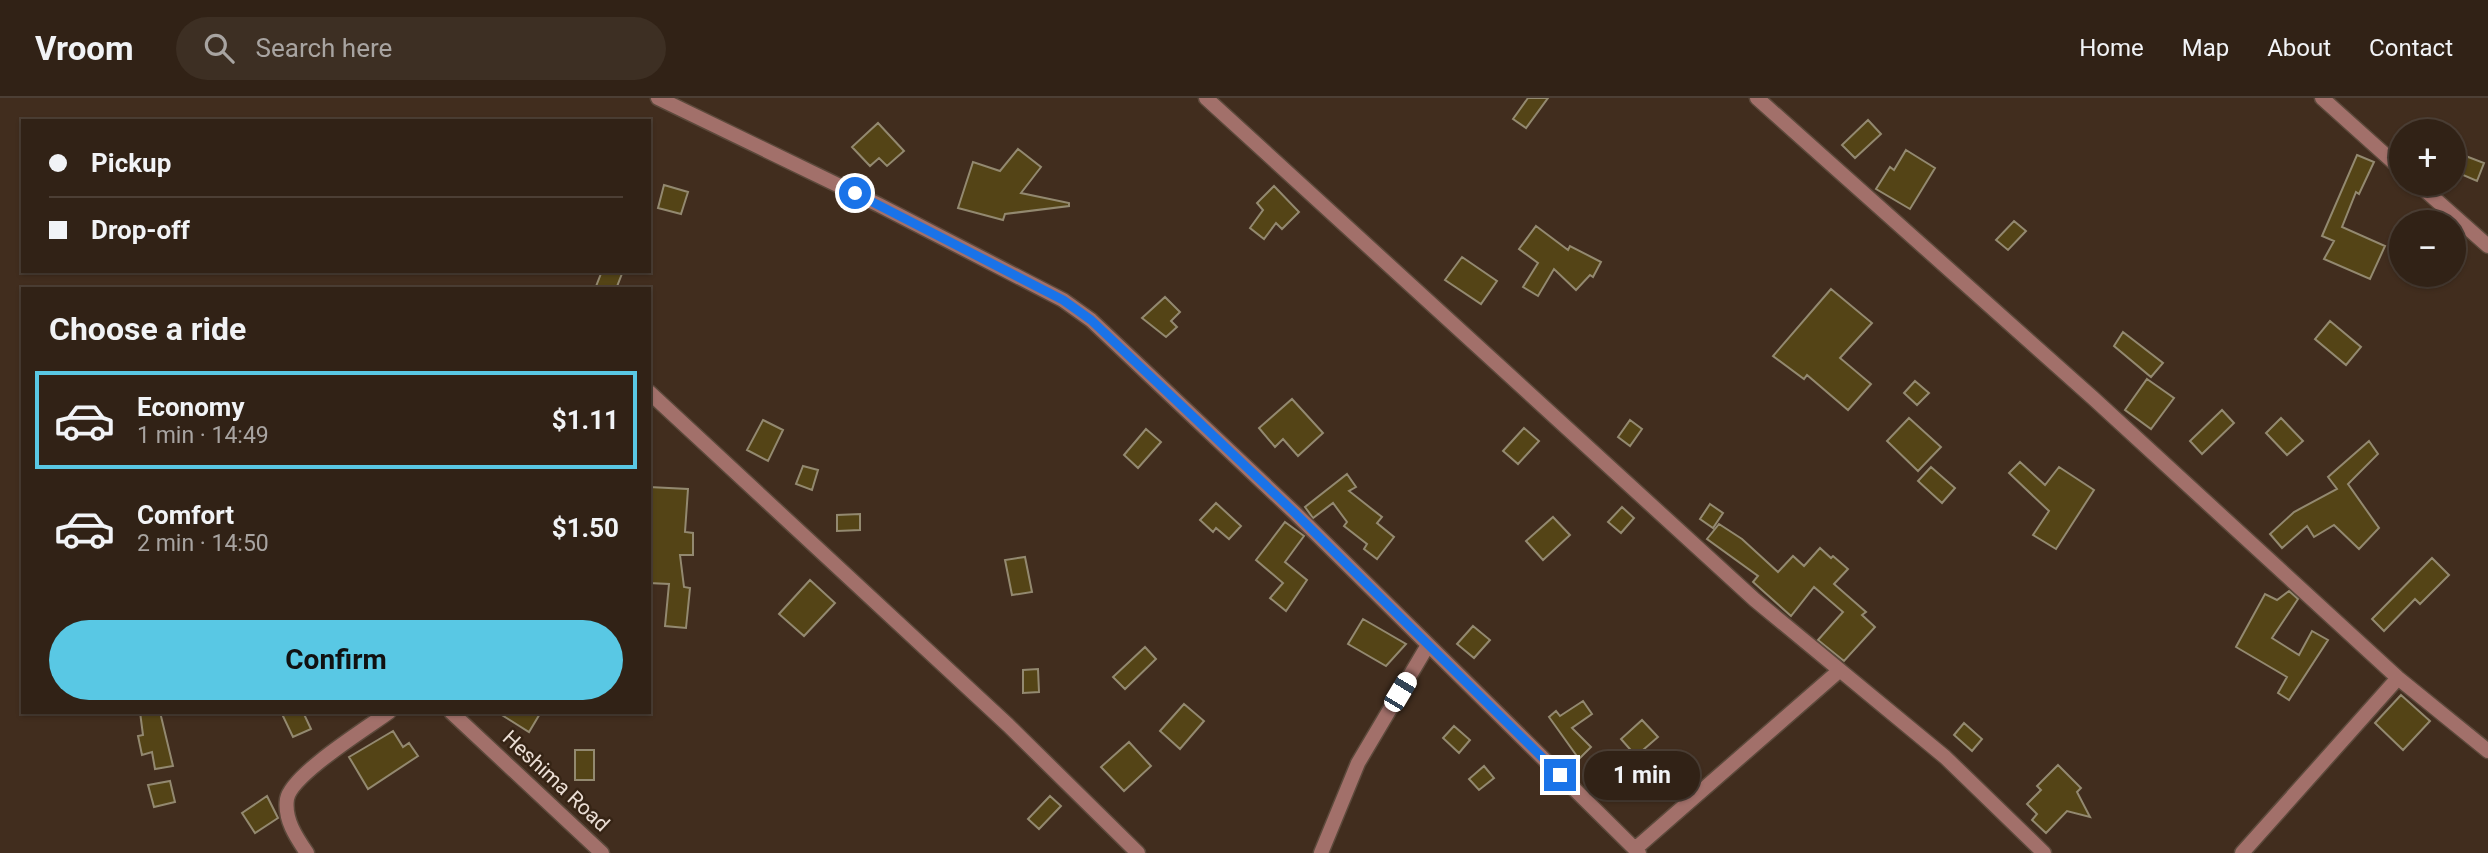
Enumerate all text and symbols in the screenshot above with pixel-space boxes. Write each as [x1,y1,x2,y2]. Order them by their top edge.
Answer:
search box [176,17,666,80]
text: Vroom [35,29,134,68]
icon: search [200,29,238,67]
text: Search here [256,33,392,63]
text: Home [2079,34,2144,62]
text: Map [2182,34,2229,62]
text: About [2267,34,2331,62]
text: Contact [2369,34,2453,62]
map controls [2389,119,2466,287]
button: + [2389,119,2466,196]
text: Pickup [91,148,171,178]
route start [839,177,871,209]
button: − [2389,210,2466,287]
text: Drop-off [91,215,190,245]
text: Choose a ride [49,310,246,348]
icon: car [53,389,116,452]
text: Economy [137,392,244,422]
text: $1.11 [552,405,619,435]
text: 1 min · 14:49 [137,422,269,449]
icon: car [53,497,116,560]
text: Comfort [137,500,234,530]
text: $1.50 [552,513,619,543]
text: 2 min · 14:50 [137,530,269,557]
button: Confirm [49,620,623,700]
car [1381,669,1420,715]
street label: Heshima Road [498,726,614,836]
callout: 1 min [1584,750,1700,800]
route end [1544,759,1576,791]
text: 1 min [1613,762,1671,789]

